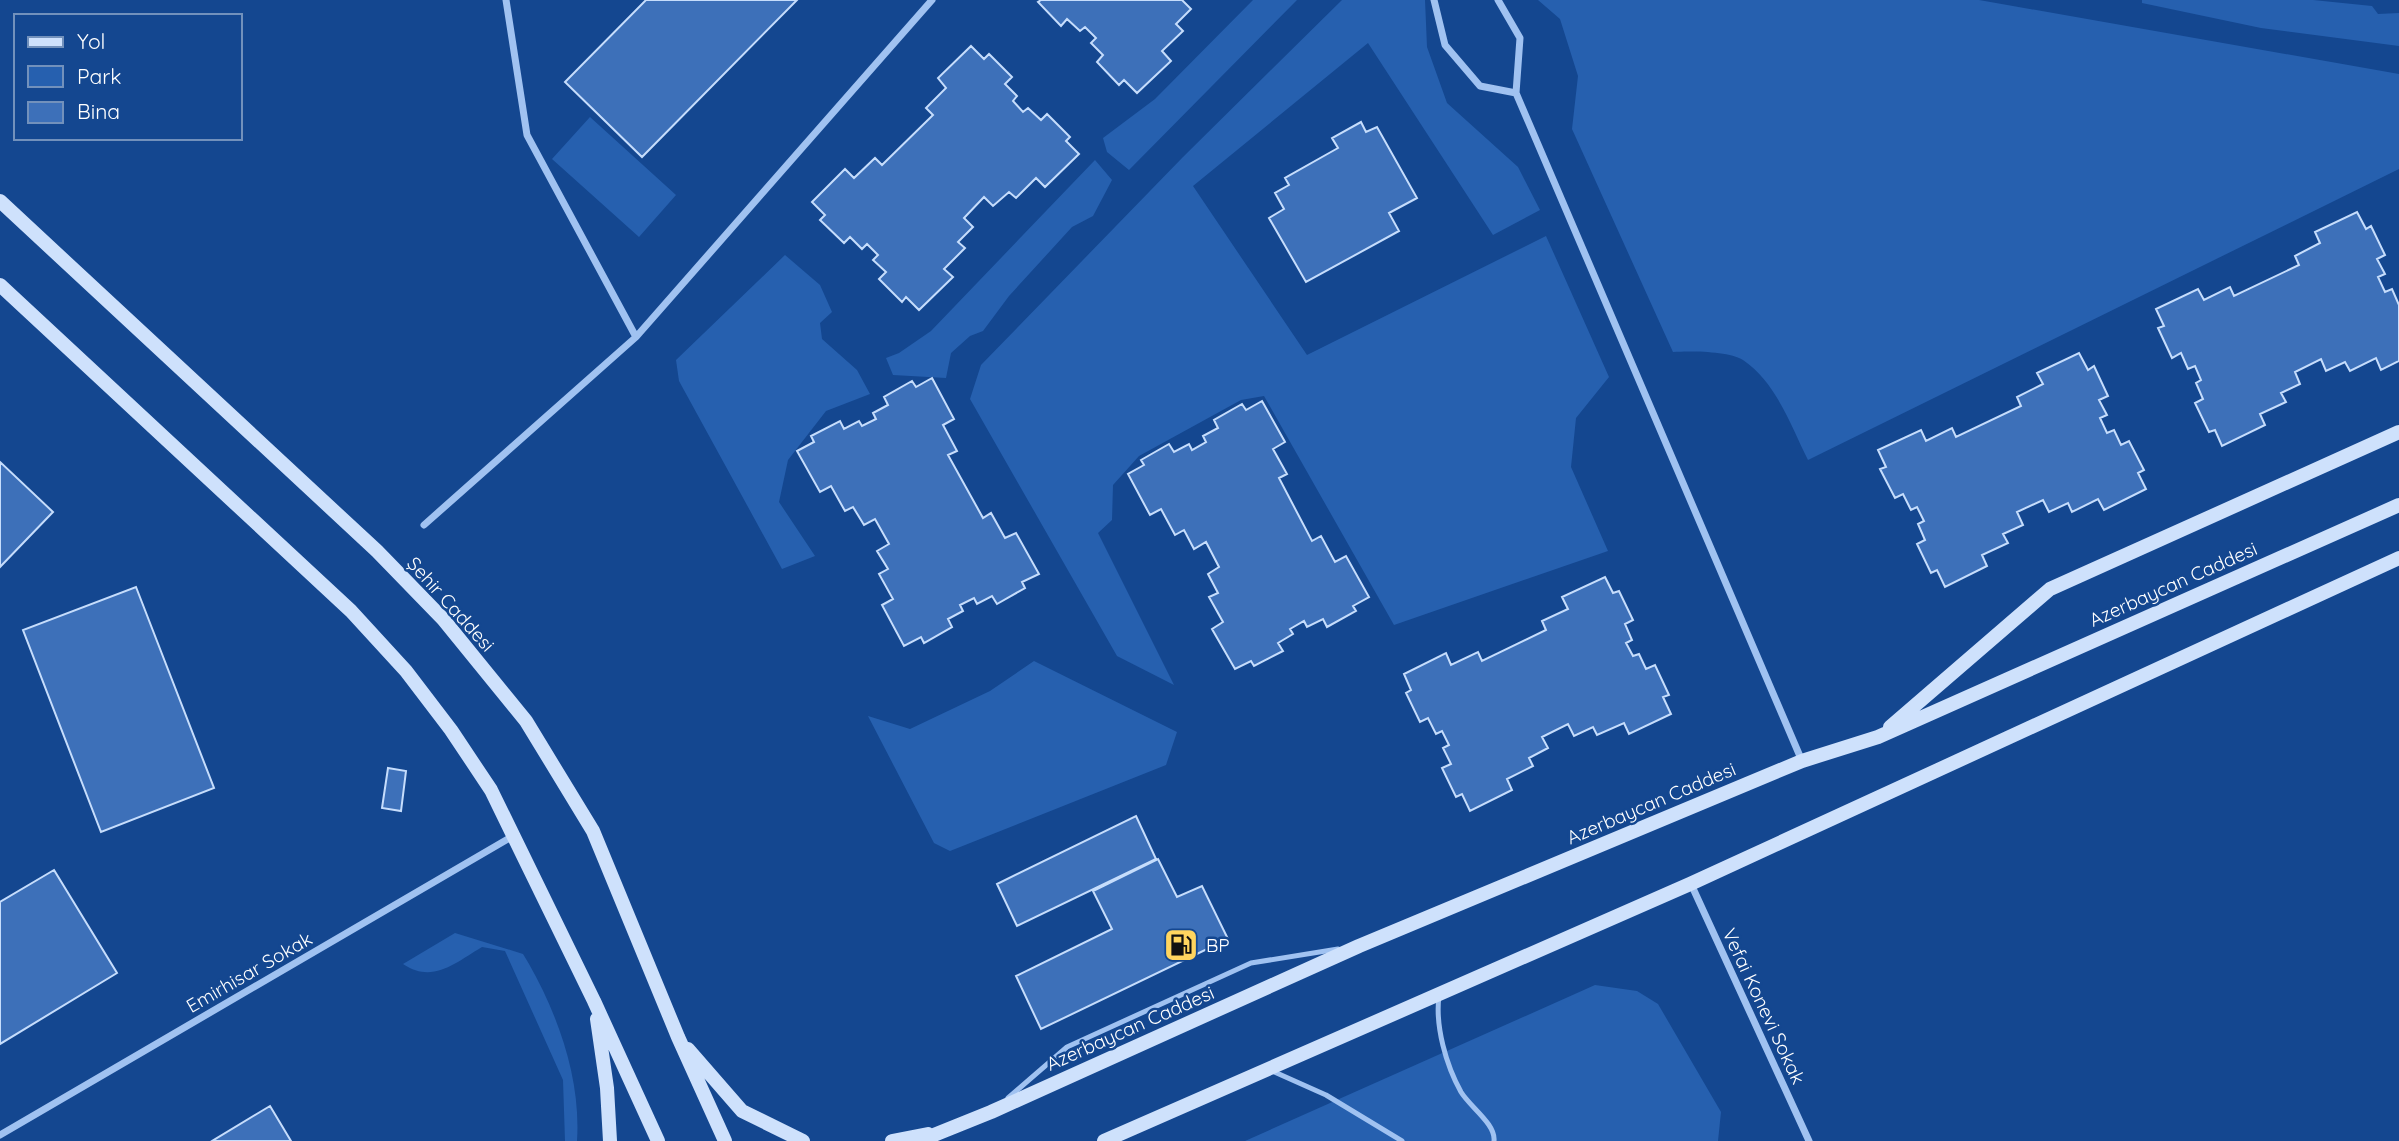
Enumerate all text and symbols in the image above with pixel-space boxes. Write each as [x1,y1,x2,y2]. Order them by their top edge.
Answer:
legend [14,14,242,140]
text: Yol [77,28,105,54]
text: Park [77,63,121,89]
text: Bina [77,98,120,124]
street label: Azerbaycan Caddesi [2085,536,2261,632]
street label: Şehir Caddesi [402,552,500,656]
street label: Azerbaycan Caddesi [1563,757,1739,849]
street label: Vefai Konevi Sokak [1717,924,1811,1088]
street label: Emirhisar Sokak [182,926,316,1018]
fuel station icon: BP [1162,926,1200,964]
place label: BP [1206,933,1230,957]
street label: Azerbaycan Caddesi [1042,980,1218,1076]

